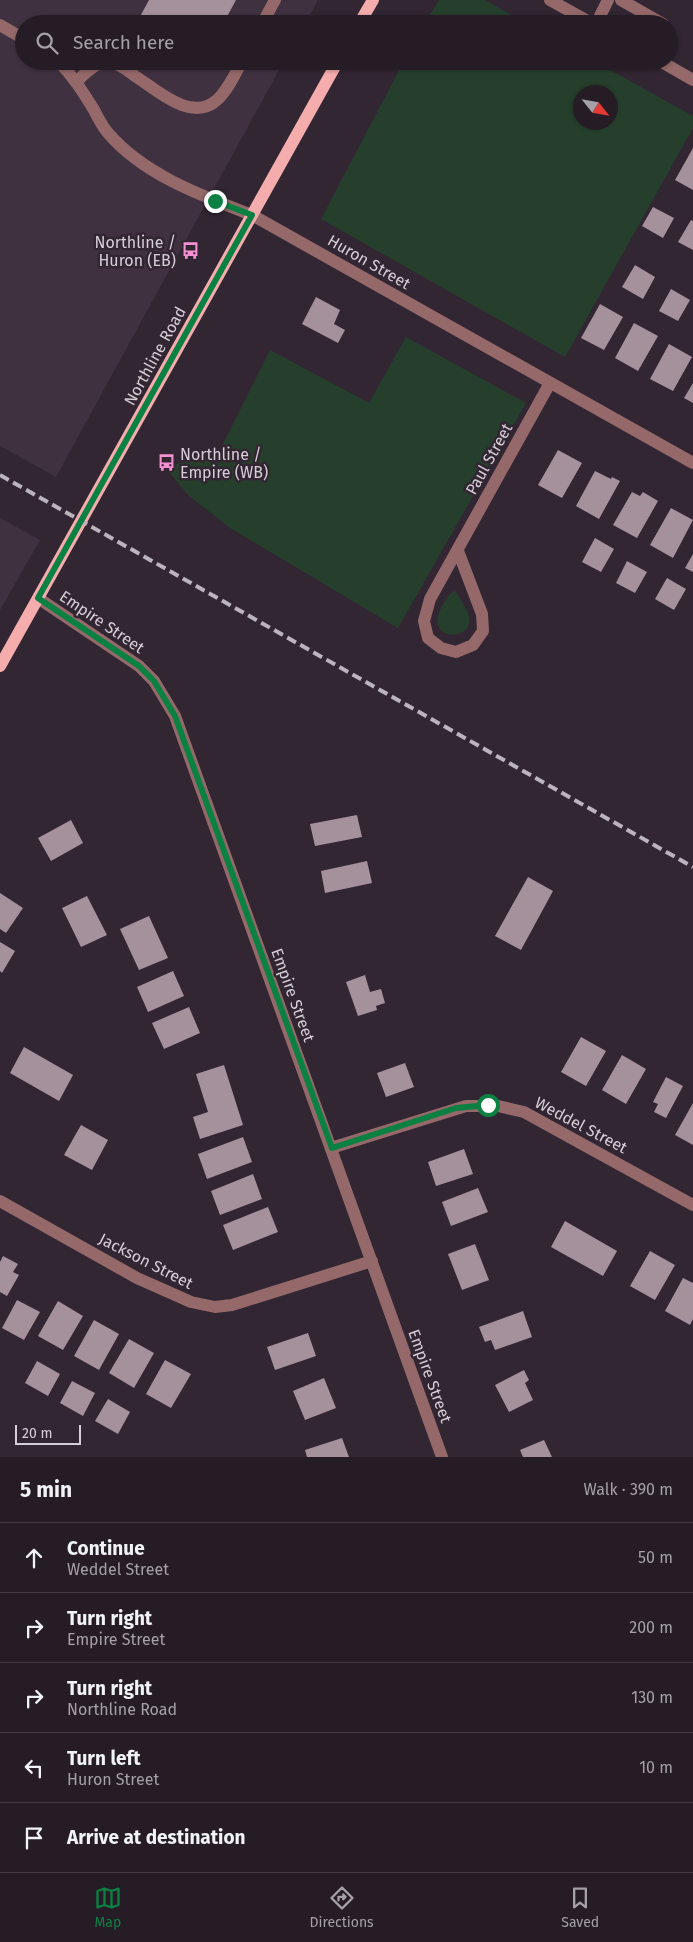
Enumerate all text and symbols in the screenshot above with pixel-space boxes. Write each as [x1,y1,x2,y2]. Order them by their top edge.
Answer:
search box [15,15,678,70]
icon: search [33,29,61,57]
text: Search here [73,31,174,54]
north arrow [573,85,618,130]
route end [204,190,227,213]
street label: Huron Street [324,231,414,293]
place label: Northline / Huron (EB) [95,233,176,270]
bus stop icon: Northline / Huron (EB) [180,241,200,261]
street label: Northline Road [120,303,190,409]
street label: Paul Street [462,420,517,498]
place label: Northline / Empire (WB) [180,445,268,482]
bus stop icon: Northline / Empire (WB) [156,453,176,473]
street label: Empire Street [56,587,148,657]
street label: Empire Street [267,946,319,1045]
street label: Weddel Street [532,1093,631,1157]
route start [477,1094,500,1117]
street label: Jackson Street [96,1229,196,1293]
street label: Empire Street [404,1327,456,1426]
scale bar [15,1422,81,1445]
text: 20 m [22,1425,52,1442]
text: 5 min [20,1477,72,1503]
text: Walk · 390 m [583,1480,673,1499]
text: Continue [67,1537,145,1560]
icon: ahead [20,1544,48,1572]
text: 50 m [638,1548,673,1567]
text: Weddel Street [67,1560,169,1579]
text: Turn right [67,1607,152,1630]
icon: right [20,1614,48,1642]
text: 200 m [629,1618,673,1637]
text: Empire Street [67,1630,165,1649]
text: Turn right [67,1677,152,1700]
icon: right [20,1684,48,1712]
text: 130 m [631,1688,673,1707]
text: Northline Road [67,1700,177,1719]
text: Turn left [67,1747,141,1770]
icon: left [20,1754,48,1782]
text: 10 m [639,1758,673,1777]
text: Huron Street [67,1770,159,1789]
icon: arrive [20,1824,48,1852]
text: Arrive at destination [67,1826,246,1849]
tab: Map [94,1884,122,1931]
tab: Directions [309,1884,374,1931]
tab: Saved [561,1884,599,1931]

